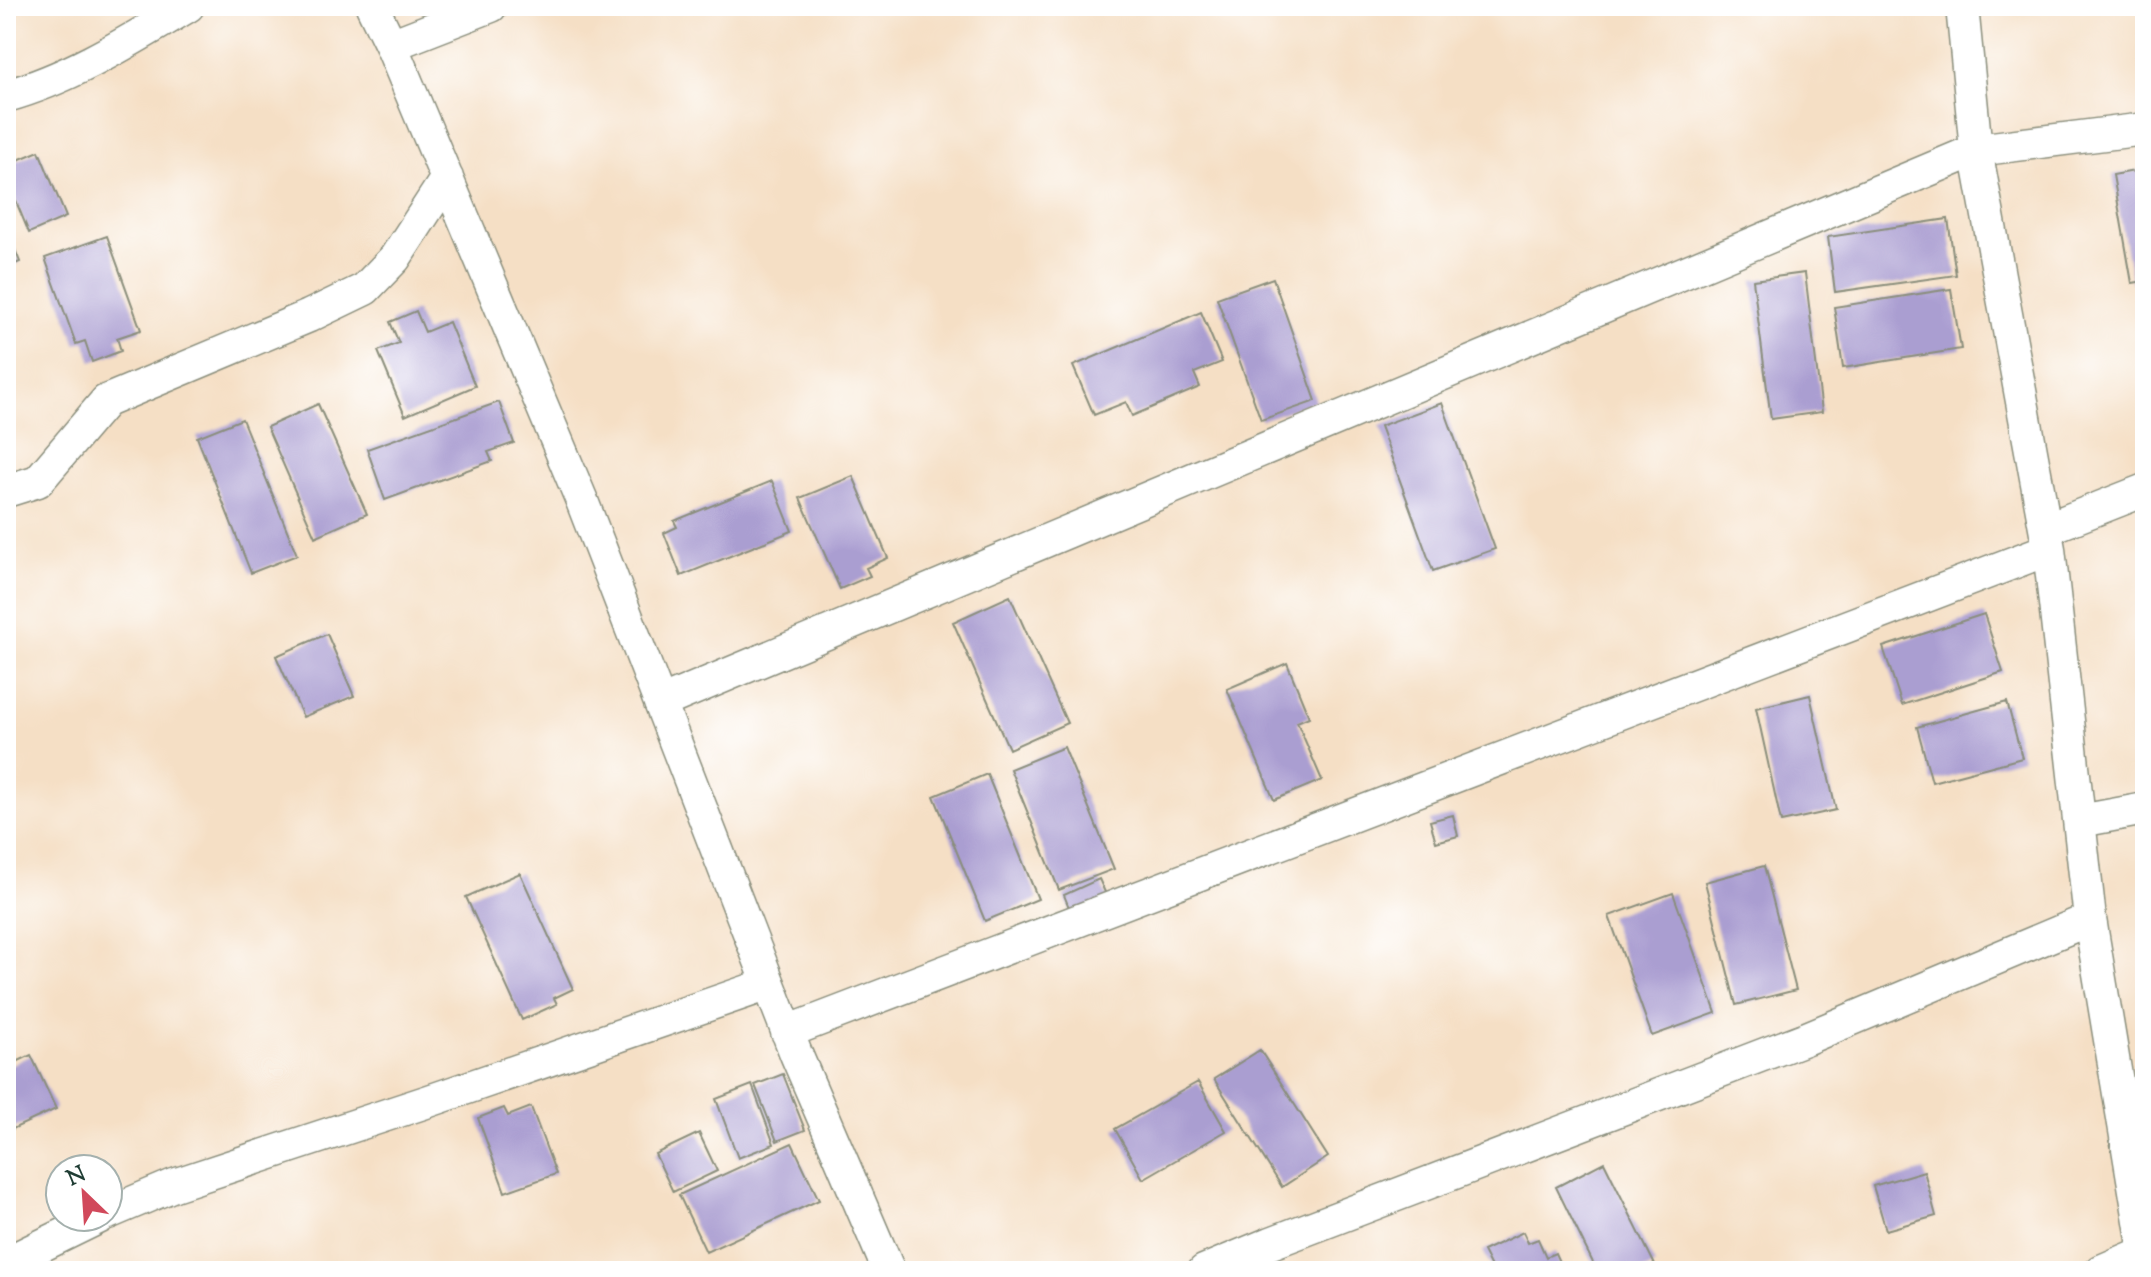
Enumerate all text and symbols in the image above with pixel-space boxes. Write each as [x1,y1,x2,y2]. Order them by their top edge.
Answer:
north arrow [44,1153,124,1233]
text: N [62,1159,92,1196]

